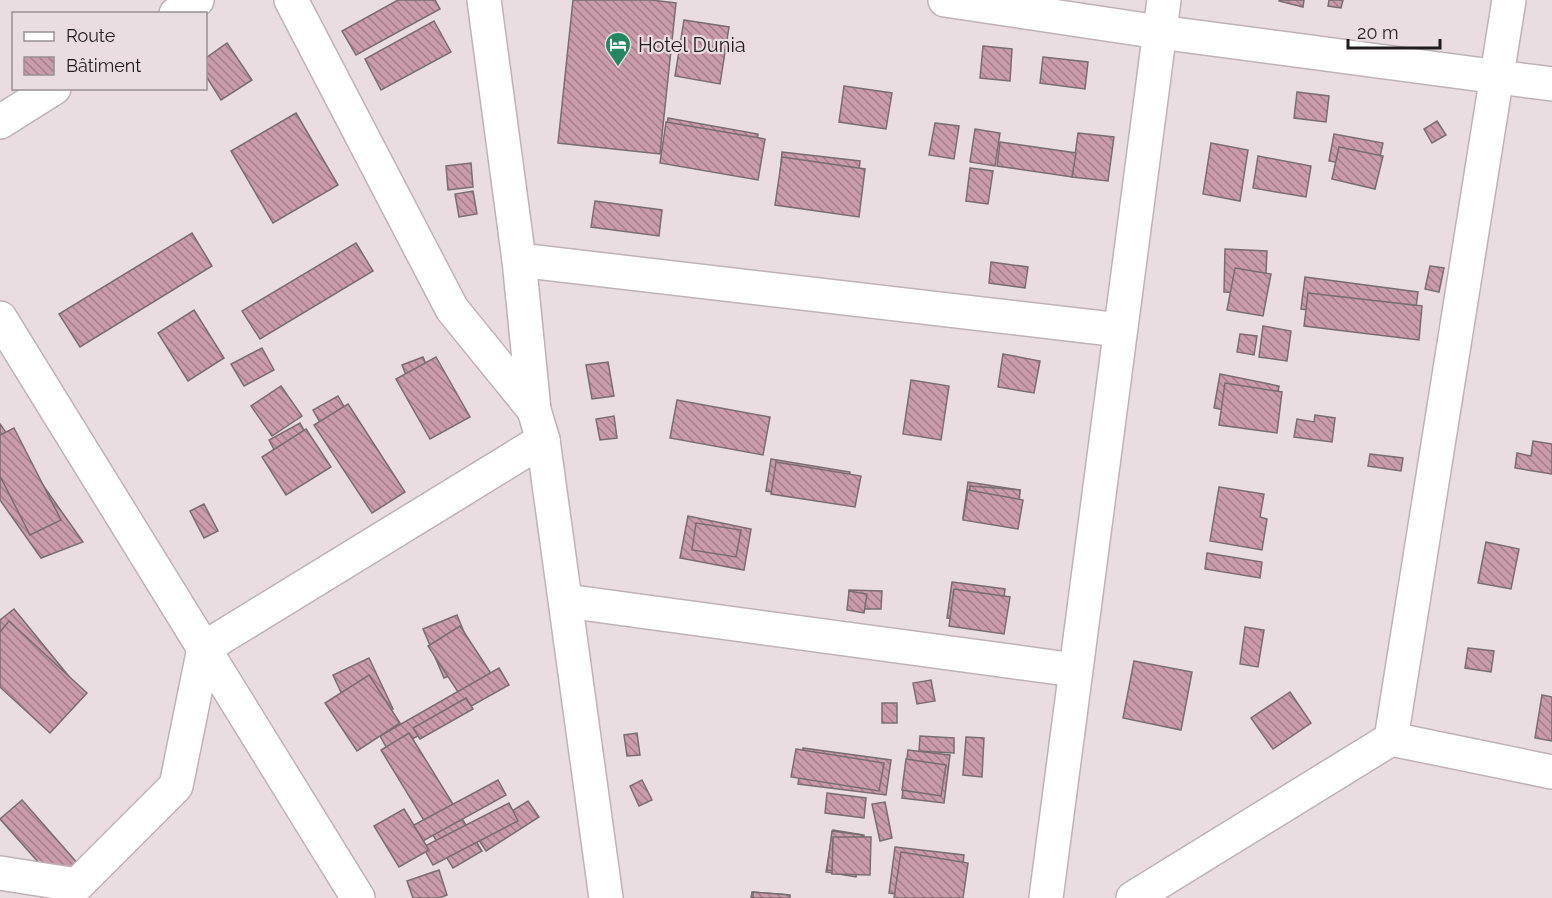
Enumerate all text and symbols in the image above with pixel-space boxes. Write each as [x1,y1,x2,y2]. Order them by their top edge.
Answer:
legend [12,12,207,90]
scale bar [1348,12,1440,50]
text: 20 m [1357,22,1399,43]
text: Route [66,25,116,46]
hotel icon: Hotel Dunia [603,30,633,68]
place label: Hotel Dunia [638,33,746,57]
text: Bâtiment [66,55,141,76]

